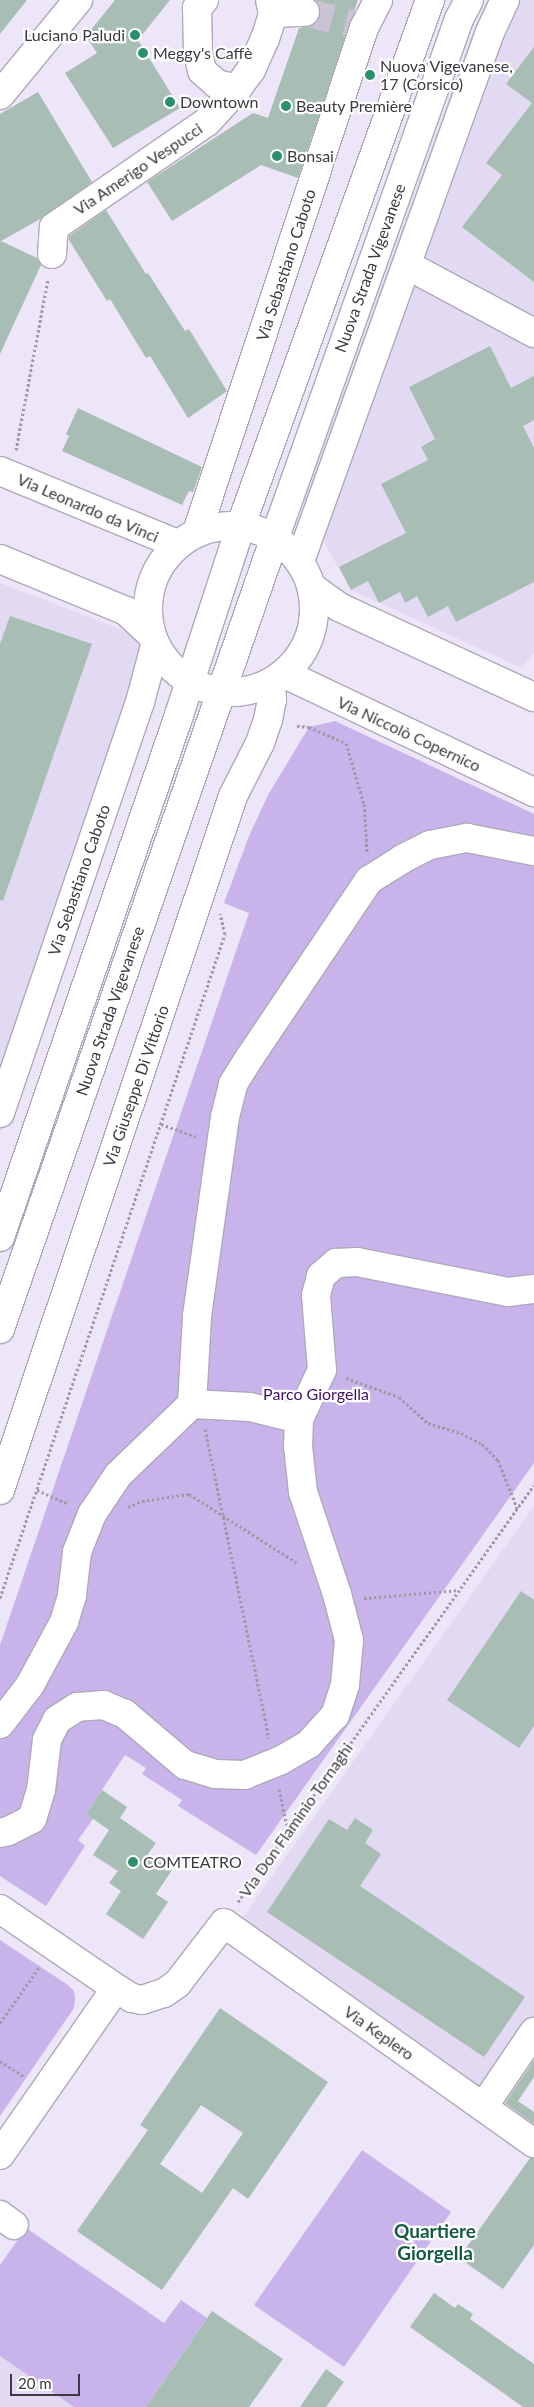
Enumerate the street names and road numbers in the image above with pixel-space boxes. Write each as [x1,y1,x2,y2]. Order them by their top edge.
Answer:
street label: Via Amerigo Vespucci [70,119,206,219]
street label: Nuova Strada Vigevanese [330,181,410,355]
street label: Via Sebastiano Caboto [252,187,320,343]
street label: Via Leonardo da Vinci [14,469,162,547]
street label: Via Niccolò Copernico [334,692,484,776]
street label: Via Sebastiano Caboto [44,802,114,958]
street label: Nuova Strada Vigevanese [72,923,148,1099]
street label: Via Giuseppe Di Vittorio [99,1002,173,1170]
street label: Via Don Flaminio Tornaghi [235,1739,357,1901]
street label: Via Keplero [340,2002,418,2064]

